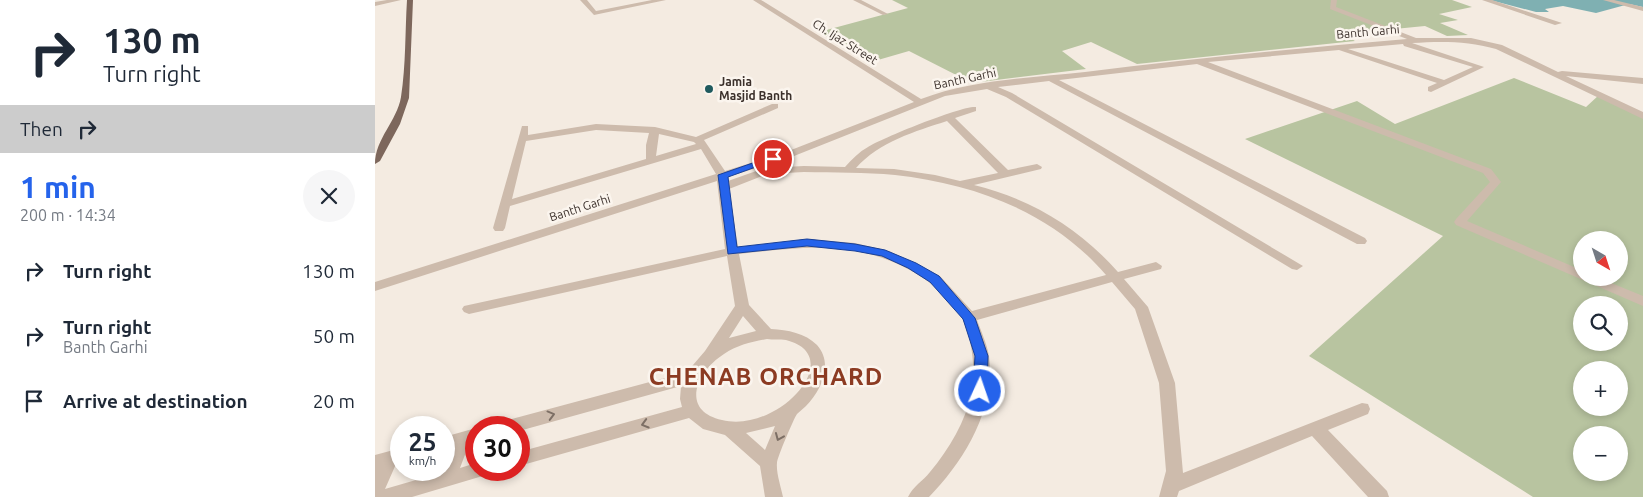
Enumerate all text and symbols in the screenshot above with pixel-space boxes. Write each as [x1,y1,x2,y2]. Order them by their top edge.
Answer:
street label: Ch. Ijaz Street [811,16,880,67]
icon: right [20,20,85,85]
text: 130 m [103,20,201,60]
street label: Banth Garhi [1336,22,1400,41]
text: Turn right [103,61,201,86]
street label: Banth Garhi [933,66,997,91]
place label: Jamia Masjid Banth [719,75,792,102]
marker: Jamia Masjid Banth [703,83,715,95]
icon: right [73,115,101,143]
text: Then [20,118,63,140]
pin [752,138,794,180]
icon: arrive [759,145,787,173]
text: 1 min [20,170,96,204]
button: close [303,170,355,222]
street label: Banth Garhi [548,192,612,224]
text: 200 m · 14:34 [20,206,116,224]
north arrow [1573,231,1627,286]
map controls [1573,231,1628,481]
icon: right [20,257,48,285]
text: Turn right [63,260,151,282]
text: 130 m [302,260,355,282]
button: search [1573,296,1628,351]
text: Turn right [63,316,151,338]
icon: right [20,322,48,350]
text: 50 m [313,325,355,347]
text: Banth Garhi [63,338,148,356]
button: + [1573,361,1628,416]
district label: CHENAB ORCHARD [649,363,883,390]
position arrow [953,364,1005,416]
icon: arrive [20,387,48,415]
text: Arrive at destination [63,390,248,412]
text: 20 m [313,390,355,412]
one-way arrow [547,410,556,421]
speed limit sign: 30 [465,416,530,481]
one-way arrow [641,418,649,429]
button: − [1573,426,1628,481]
text: 25 [408,428,437,456]
one-way arrow [775,432,785,441]
text: km/h [409,454,436,467]

